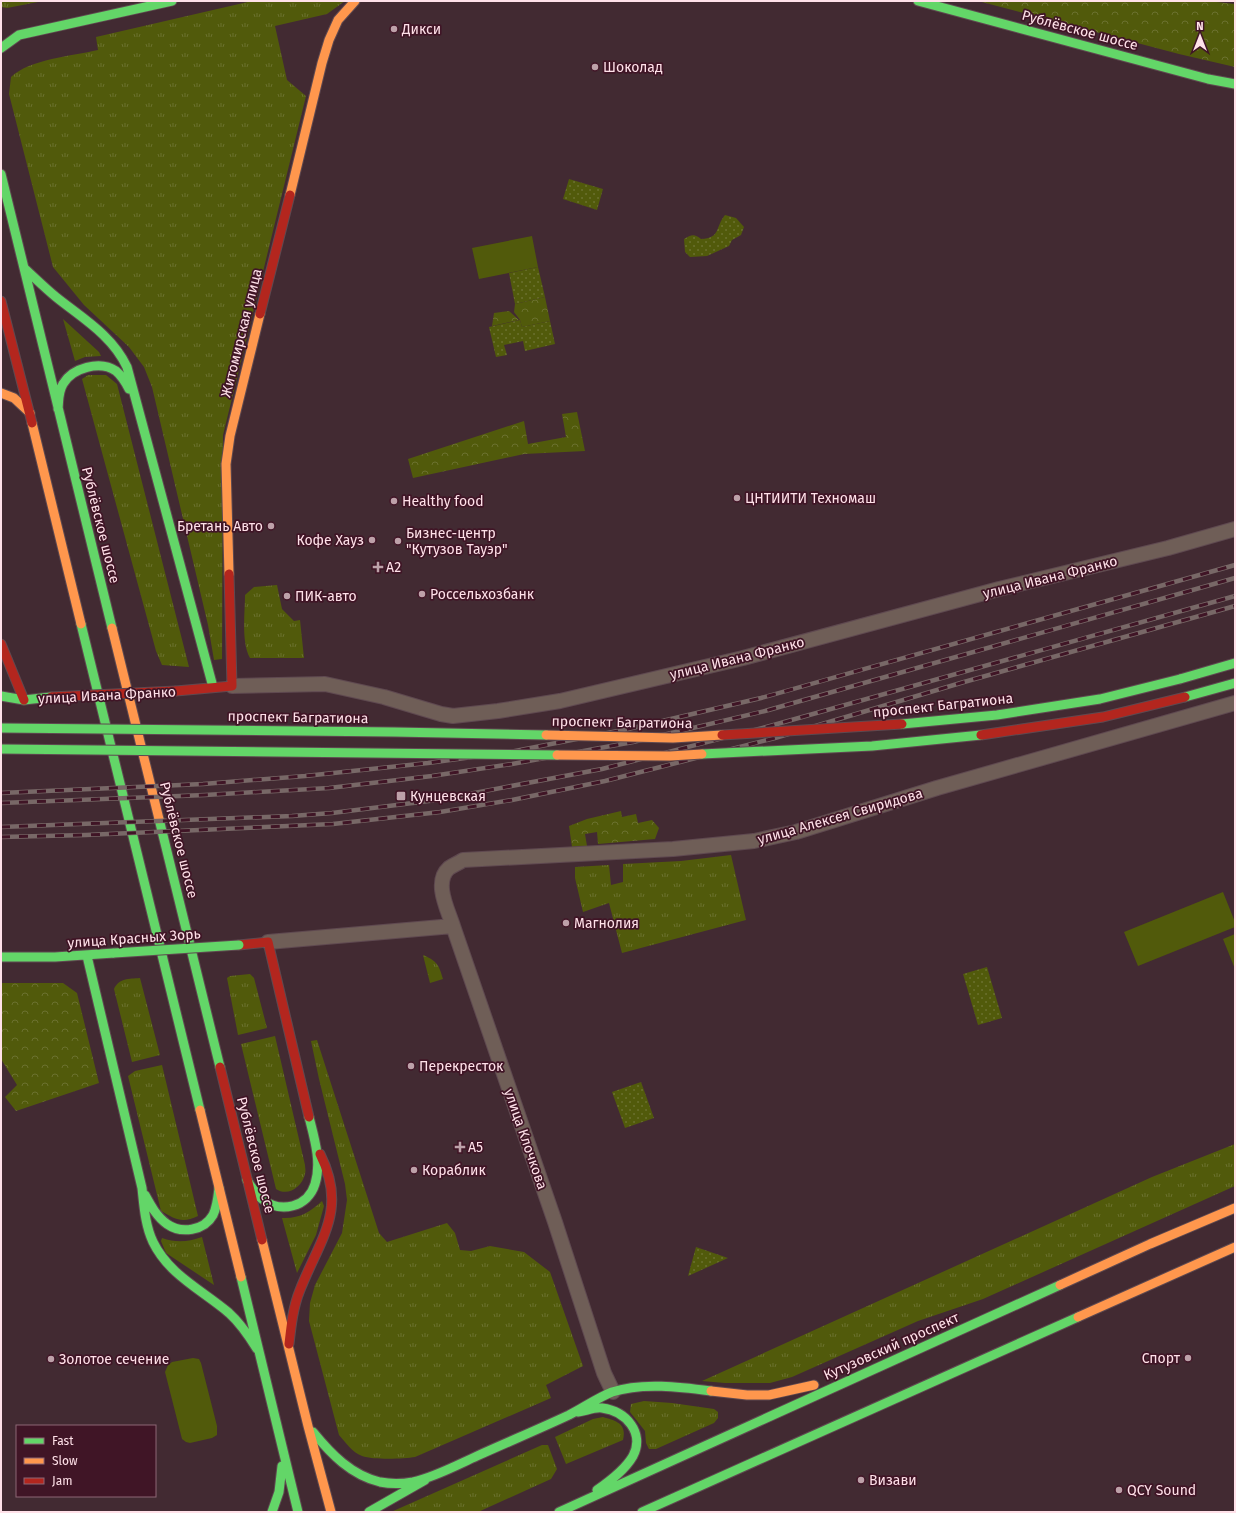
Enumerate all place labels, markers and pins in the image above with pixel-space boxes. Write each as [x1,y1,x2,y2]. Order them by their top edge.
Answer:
place label: Дикси [401,21,441,38]
marker: Дикси [389,24,399,34]
place label: Шоколад [603,59,663,76]
marker: Шоколад [590,62,600,72]
place label: ЦНТИИТИ Техномаш [745,490,876,507]
place label: Healthy food [402,493,484,510]
marker: ЦНТИИТИ Техномаш [732,493,742,503]
marker: Healthy food [389,496,399,506]
place label: Бретань Авто [177,518,263,535]
marker: Бретань Авто [266,521,276,531]
place label: Бизнес-центр "Кутузов Тауэр" [406,525,508,558]
place label: Кофе Хауз [296,532,364,549]
marker: Кофе Хауз [367,535,377,545]
marker: Бизнес-центр "Кутузов Тауэр" [393,536,403,546]
place label: А2 [386,559,401,576]
marker: А2 [373,562,383,572]
place label: Россельхозбанк [430,586,535,603]
place label: ПИК-авто [295,588,357,605]
marker: Россельхозбанк [417,589,427,599]
marker: ПИК-авто [282,591,292,601]
place label: Кунцевская [410,788,486,805]
marker: Кунцевская [395,790,407,802]
place label: Магнолия [574,915,639,932]
marker: Магнолия [561,918,571,928]
place label: Перекресток [419,1058,504,1075]
marker: Перекресток [406,1061,416,1071]
place label: А5 [468,1139,483,1156]
marker: А5 [455,1142,465,1152]
place label: Кораблик [422,1162,486,1179]
marker: Кораблик [409,1165,419,1175]
place label: Спорт [1142,1350,1181,1367]
place label: Золотое сечение [59,1351,169,1368]
marker: Спорт [1183,1353,1193,1363]
marker: Золотое сечение [46,1354,56,1364]
place label: Визави [869,1472,917,1489]
marker: Визави [856,1475,866,1485]
place label: QCY Sound [1127,1482,1196,1499]
marker: QCY Sound [1114,1485,1124,1495]

